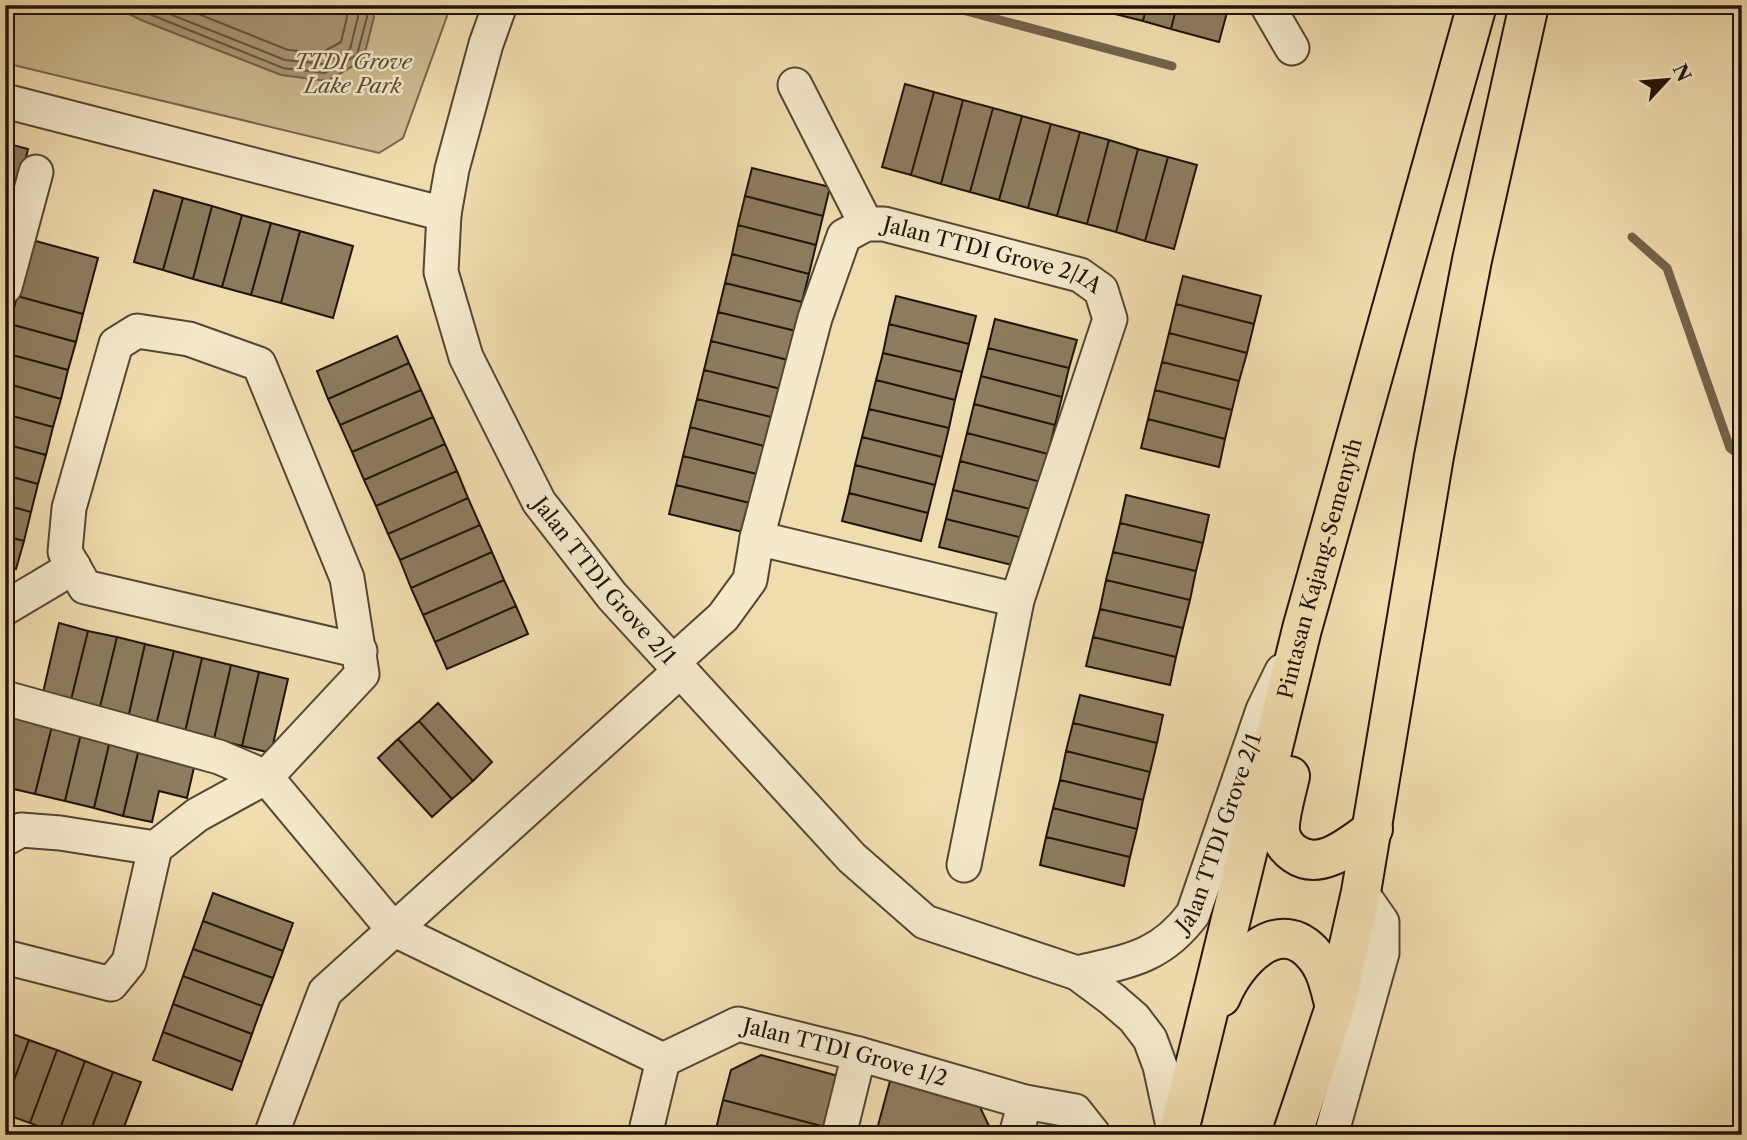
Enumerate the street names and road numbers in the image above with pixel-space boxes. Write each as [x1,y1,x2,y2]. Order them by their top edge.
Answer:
street label: Jalan TTDI Grove 2/1A [878,211,1107,299]
street label: Pintasan Kajang-Semenyih [1272,435,1367,701]
street label: Jalan TTDI Grove 2/1 [526,489,681,669]
street label: Jalan TTDI Grove 2/1 [1169,730,1266,940]
street label: Jalan TTDI Grove 1/2 [738,1012,950,1091]

